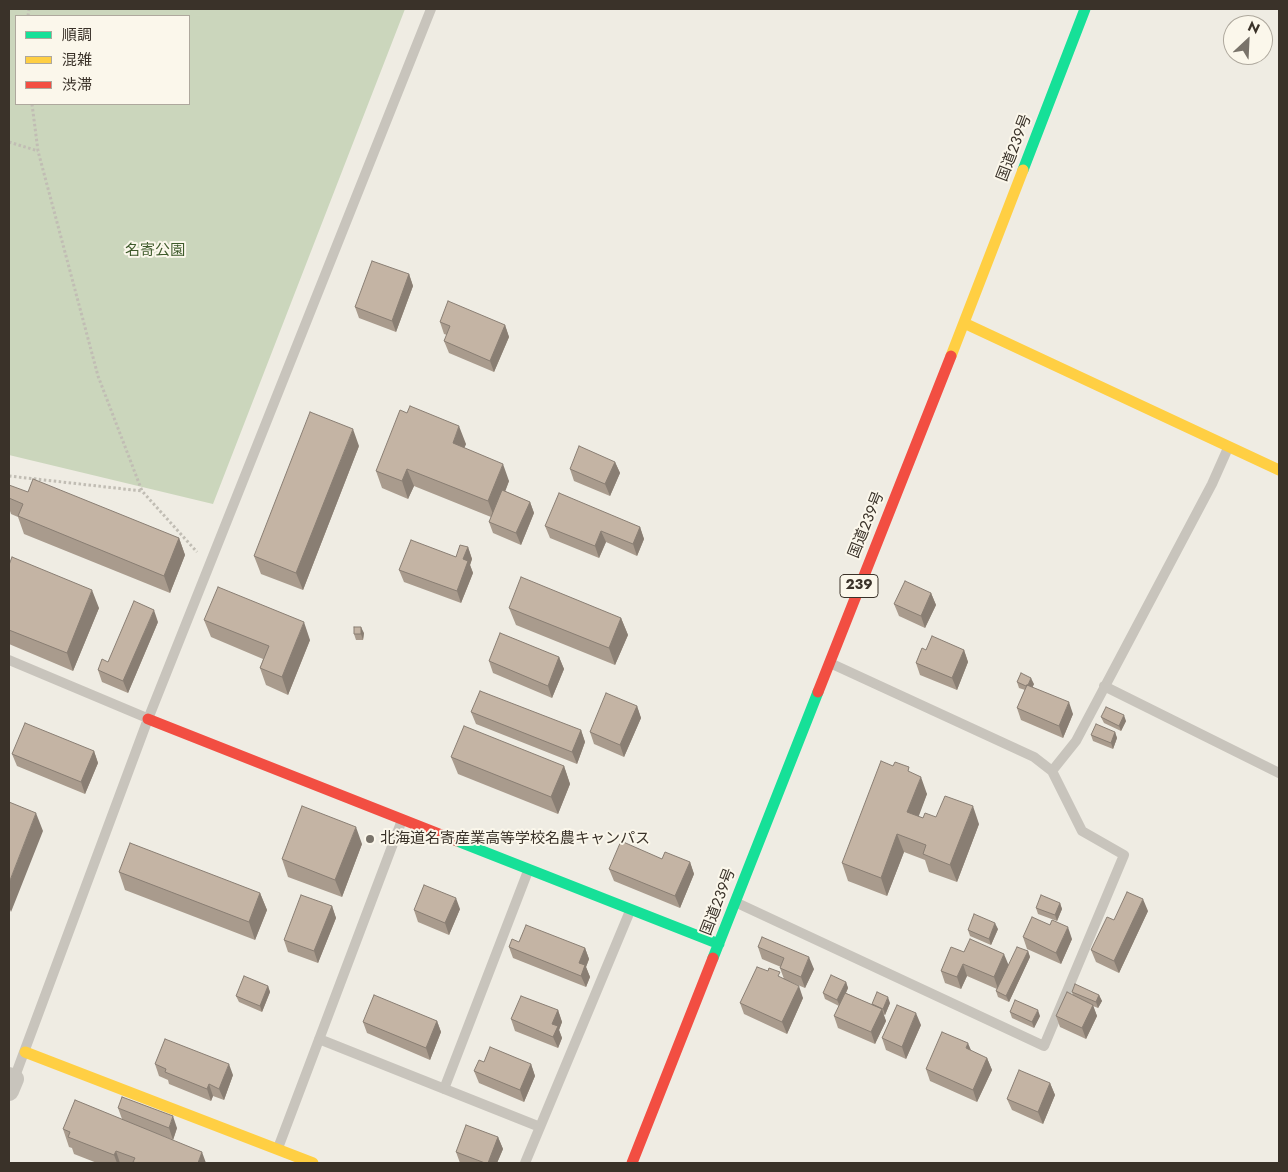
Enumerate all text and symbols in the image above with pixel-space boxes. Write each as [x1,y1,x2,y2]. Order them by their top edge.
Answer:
legend [15,15,190,105]
north arrow [1223,15,1273,65]
text: N [1245,16,1263,39]
text: 順調 [62,24,92,46]
text: 混雑 [62,49,92,71]
text: 渋滞 [62,74,92,96]
street label: 国道239号 [994,112,1036,184]
park label: 名寄公園 [125,242,185,260]
street label: 国道239号 [845,489,889,561]
road number: 239 [840,574,878,598]
place label: 北海道名寄産業高等学校名農キャンパス [380,830,650,848]
marker: 北海道名寄産業高等学校名農キャンパス [364,833,376,845]
street label: 国道239号 [698,866,740,938]

